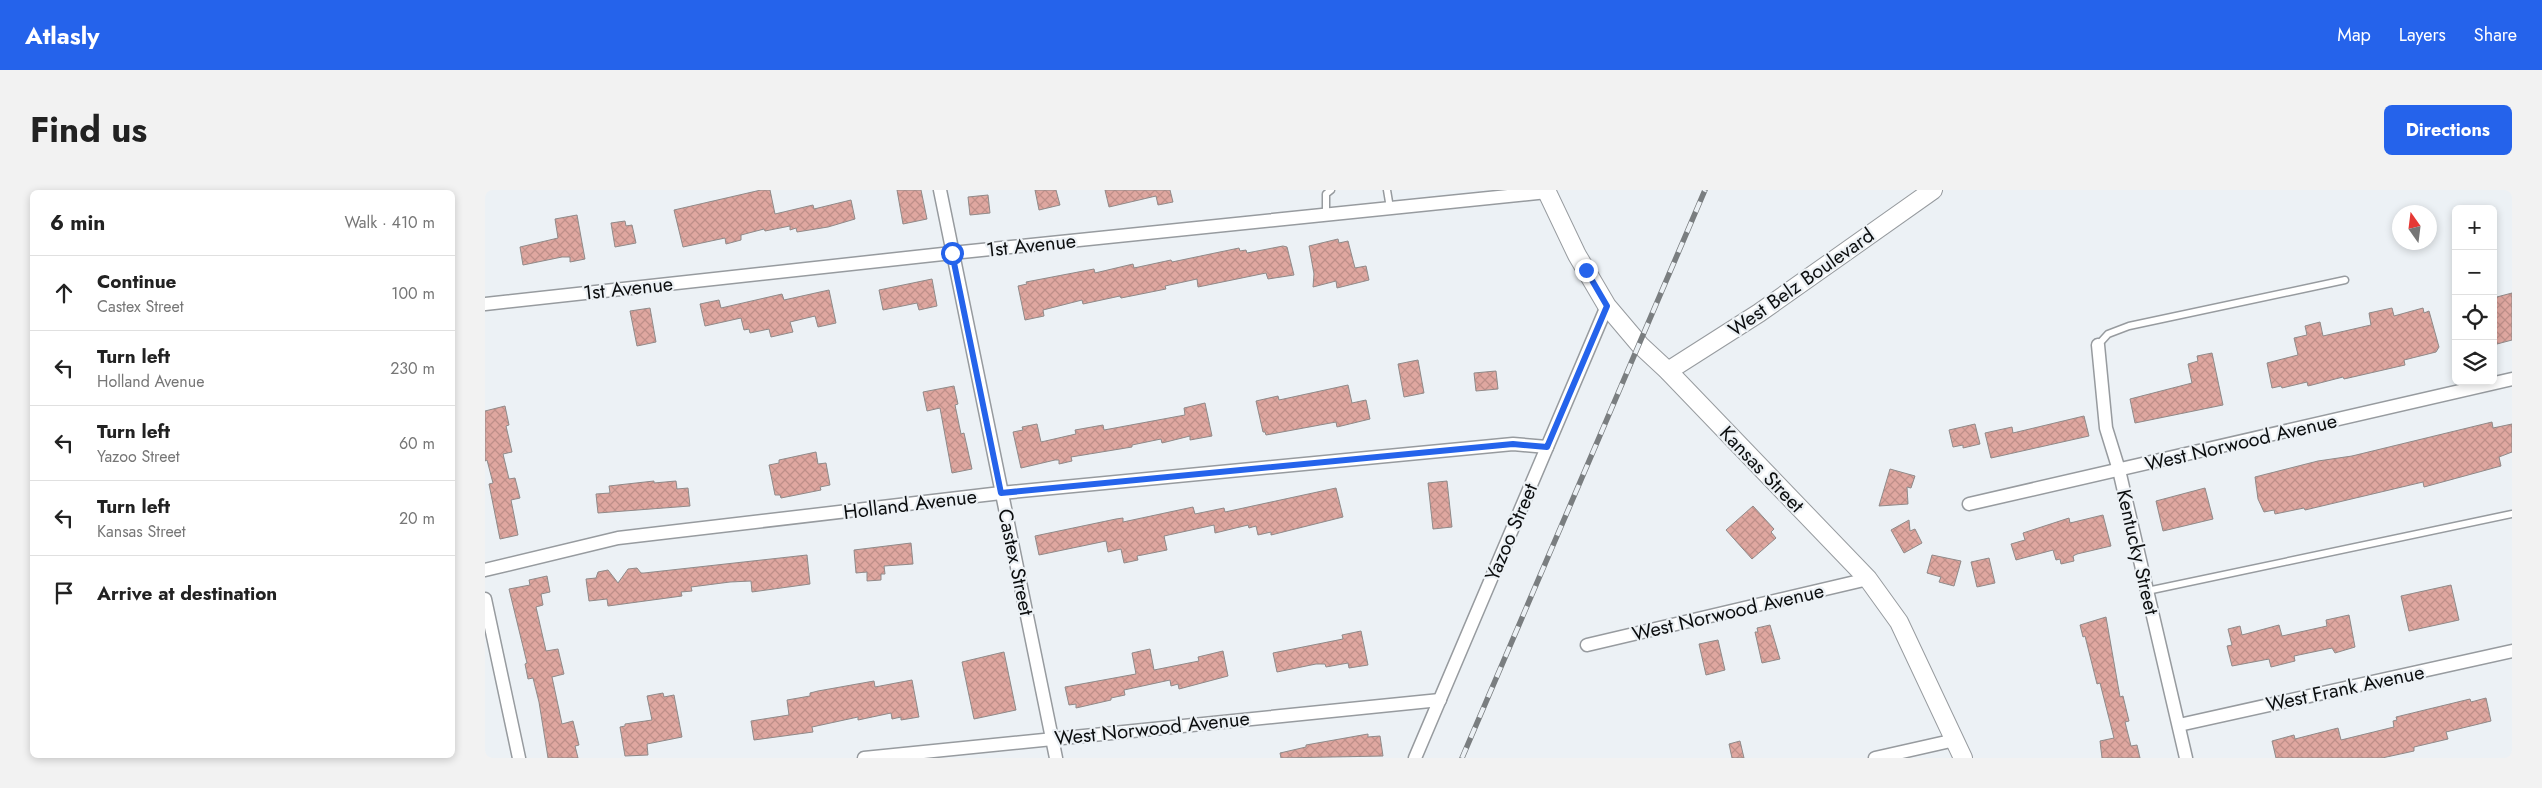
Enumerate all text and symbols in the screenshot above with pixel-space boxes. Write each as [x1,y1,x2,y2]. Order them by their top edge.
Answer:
text: Atlasly [25,18,100,53]
text: Map [2337,22,2371,48]
text: Layers [2399,22,2446,48]
text: Share [2474,22,2517,48]
text: Find us [30,105,147,155]
button: Directions [2384,105,2512,155]
north arrow [2392,205,2437,250]
map controls [2452,205,2497,385]
button: + [2452,205,2497,250]
text: 6 min [50,208,105,238]
text: Walk · 410 m [345,211,435,234]
street label: West Belz Boulevard [1722,221,1880,344]
street label: 1st Avenue [985,226,1077,265]
route start [941,242,964,265]
button: − [2452,250,2497,295]
route end [1575,259,1598,282]
text: Continue [97,268,176,295]
street label: 1st Avenue [582,269,674,308]
icon: ahead [50,279,78,307]
text: 100 m [391,282,435,305]
text: Castex Street [97,295,184,318]
button: locate [2452,295,2497,340]
button: layers [2452,340,2497,385]
text: Turn left [97,343,170,370]
icon: left [50,354,78,382]
text: 230 m [390,357,435,380]
text: Holland Avenue [97,370,204,393]
street label: West Norwood Avenue [2142,406,2340,479]
text: Turn left [97,418,170,445]
street label: Kansas Street [1713,419,1811,519]
icon: left [50,429,78,457]
text: 60 m [399,432,435,455]
text: Yazoo Street [97,445,180,468]
street label: Yazoo Street [1478,479,1545,585]
street label: Holland Avenue [842,482,978,527]
street label: Kentucky Street [2109,486,2166,618]
text: Turn left [97,493,170,520]
icon: left [50,504,78,532]
street label: Castex Street [990,506,1041,618]
text: 20 m [399,507,435,530]
text: Kansas Street [97,520,186,543]
street label: West Norwood Avenue [1629,576,1827,649]
icon: arrive [50,579,78,607]
text: Arrive at destination [97,580,277,607]
street label: West Frank Avenue [2263,658,2427,719]
street label: West Norwood Avenue [1053,704,1251,753]

